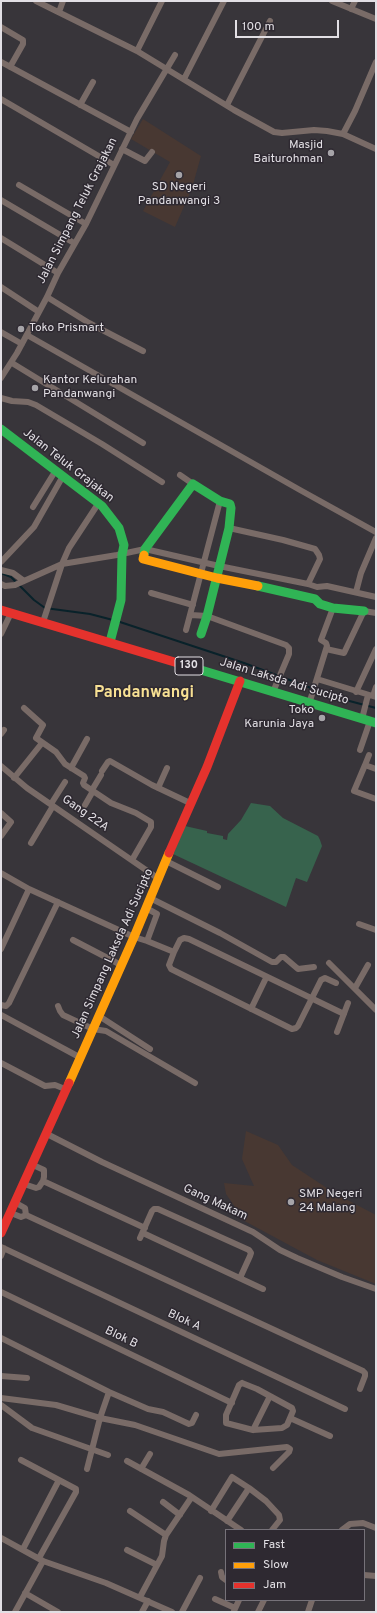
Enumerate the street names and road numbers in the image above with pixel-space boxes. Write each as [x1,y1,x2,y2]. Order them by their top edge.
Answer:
street label: Jalan Simpang Teluk Grajakan [35,136,121,286]
street label: Jalan Teluk Grajakan [20,426,116,506]
street label: Jalan Laksda Adi Sucipto [218,656,350,708]
road number: 130 [175,657,203,675]
street label: Gang 22A [59,793,111,835]
street label: Jalan Simpang Laksda Adi Sucipto [69,867,157,1041]
street label: Gang Makam [180,1182,250,1224]
street label: Blok A [165,1307,203,1335]
street label: Blok B [102,1324,140,1352]

